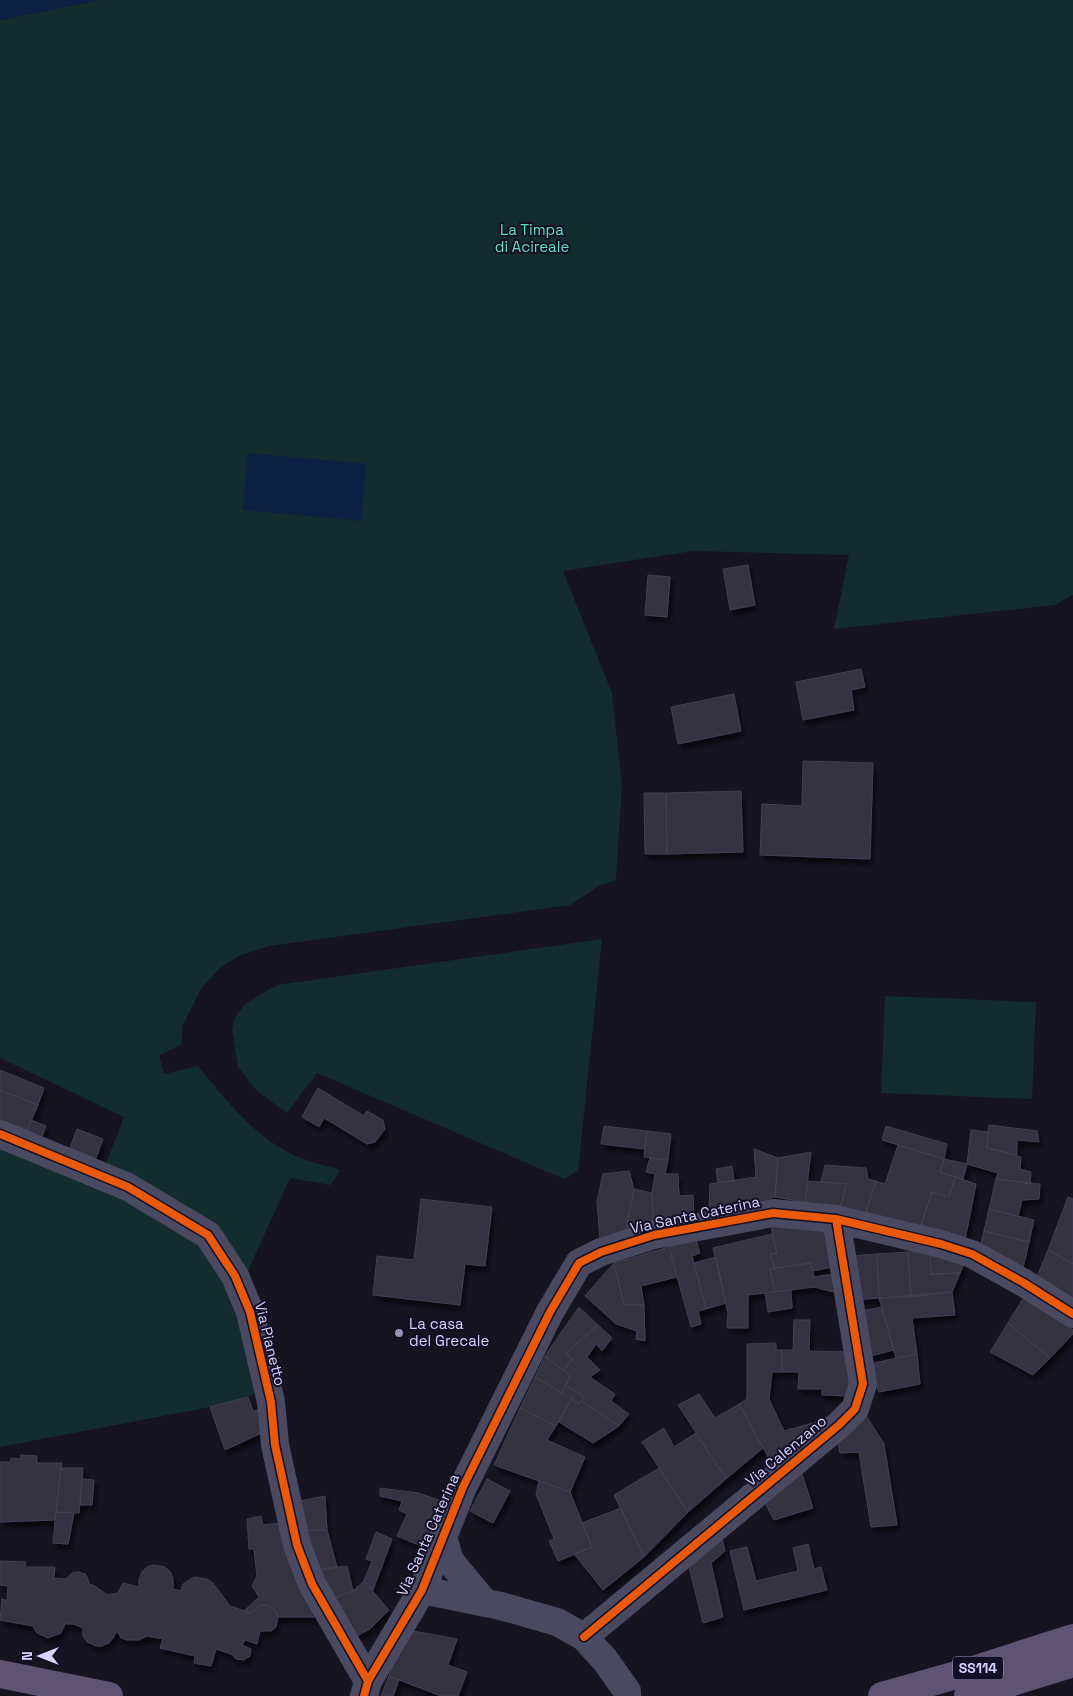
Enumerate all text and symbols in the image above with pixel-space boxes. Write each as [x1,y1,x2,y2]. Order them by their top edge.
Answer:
park label: La Timpa di Acireale [495,220,569,256]
street label: Via Santa Caterina [628,1191,762,1238]
street label: Via Pianetto [251,1300,290,1388]
place label: La casa del Grecale [409,1314,490,1350]
marker: La casa del Grecale [393,1327,405,1339]
street label: Via Calenzano [741,1411,830,1490]
street label: Via Santa Caterina [392,1470,463,1599]
north arrow [15,1631,65,1681]
text: N [18,1651,36,1661]
road number: SS114 [953,1656,1003,1680]

